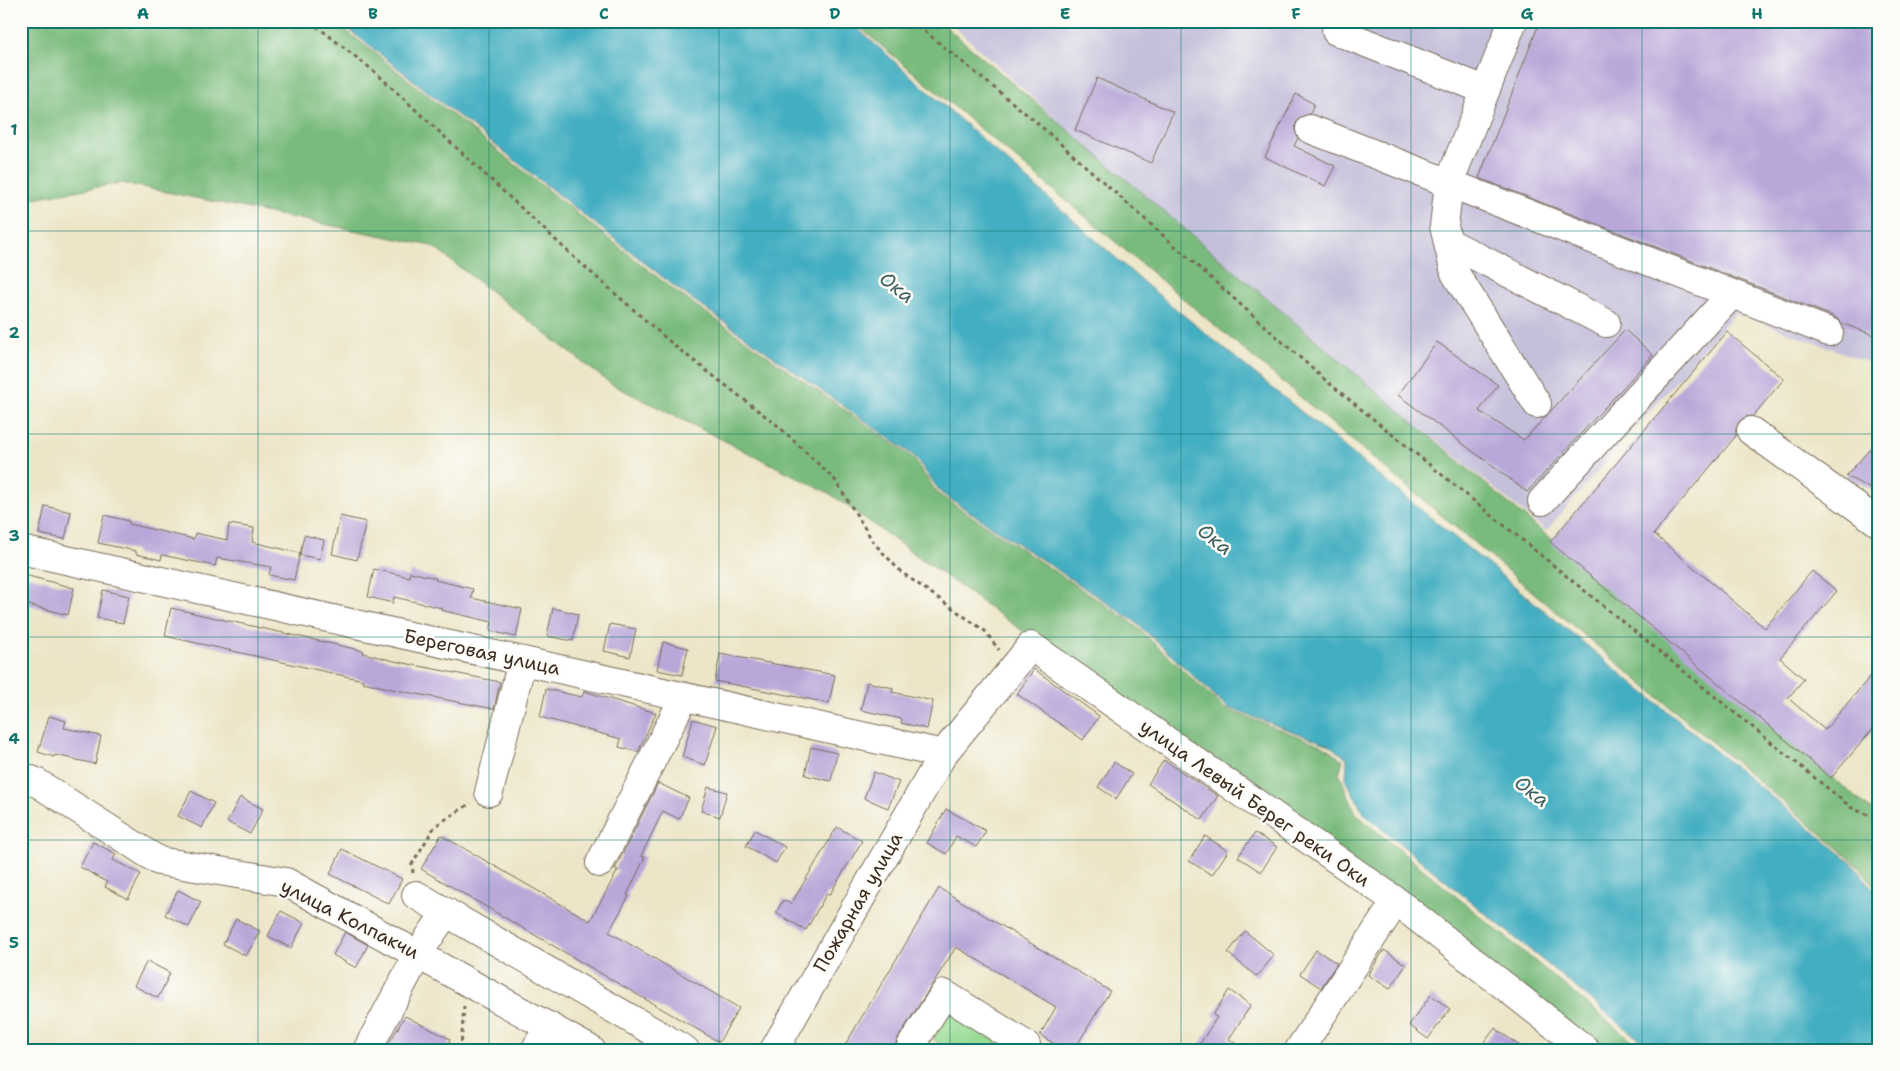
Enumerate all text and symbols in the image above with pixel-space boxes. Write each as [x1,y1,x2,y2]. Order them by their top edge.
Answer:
text: A [137,3,149,24]
text: B [368,3,378,24]
text: C [599,3,609,24]
text: D [829,3,841,24]
text: E [1060,3,1070,24]
text: F [1291,3,1301,24]
text: G [1521,3,1534,24]
text: H [1751,3,1763,24]
text: 1 [10,119,18,140]
water label: Ока [874,265,920,309]
text: 2 [8,322,20,343]
water label: Ока [1192,517,1238,561]
text: 3 [8,525,20,546]
street label: Береговая улица [401,623,563,681]
street label: улица Левый Берег реки Оки [1135,714,1375,892]
text: 4 [8,728,20,749]
water label: Ока [1509,769,1555,813]
street label: Пожарная улица [808,827,908,976]
street label: улица Колпакчи [277,873,423,965]
text: 5 [9,932,19,953]

